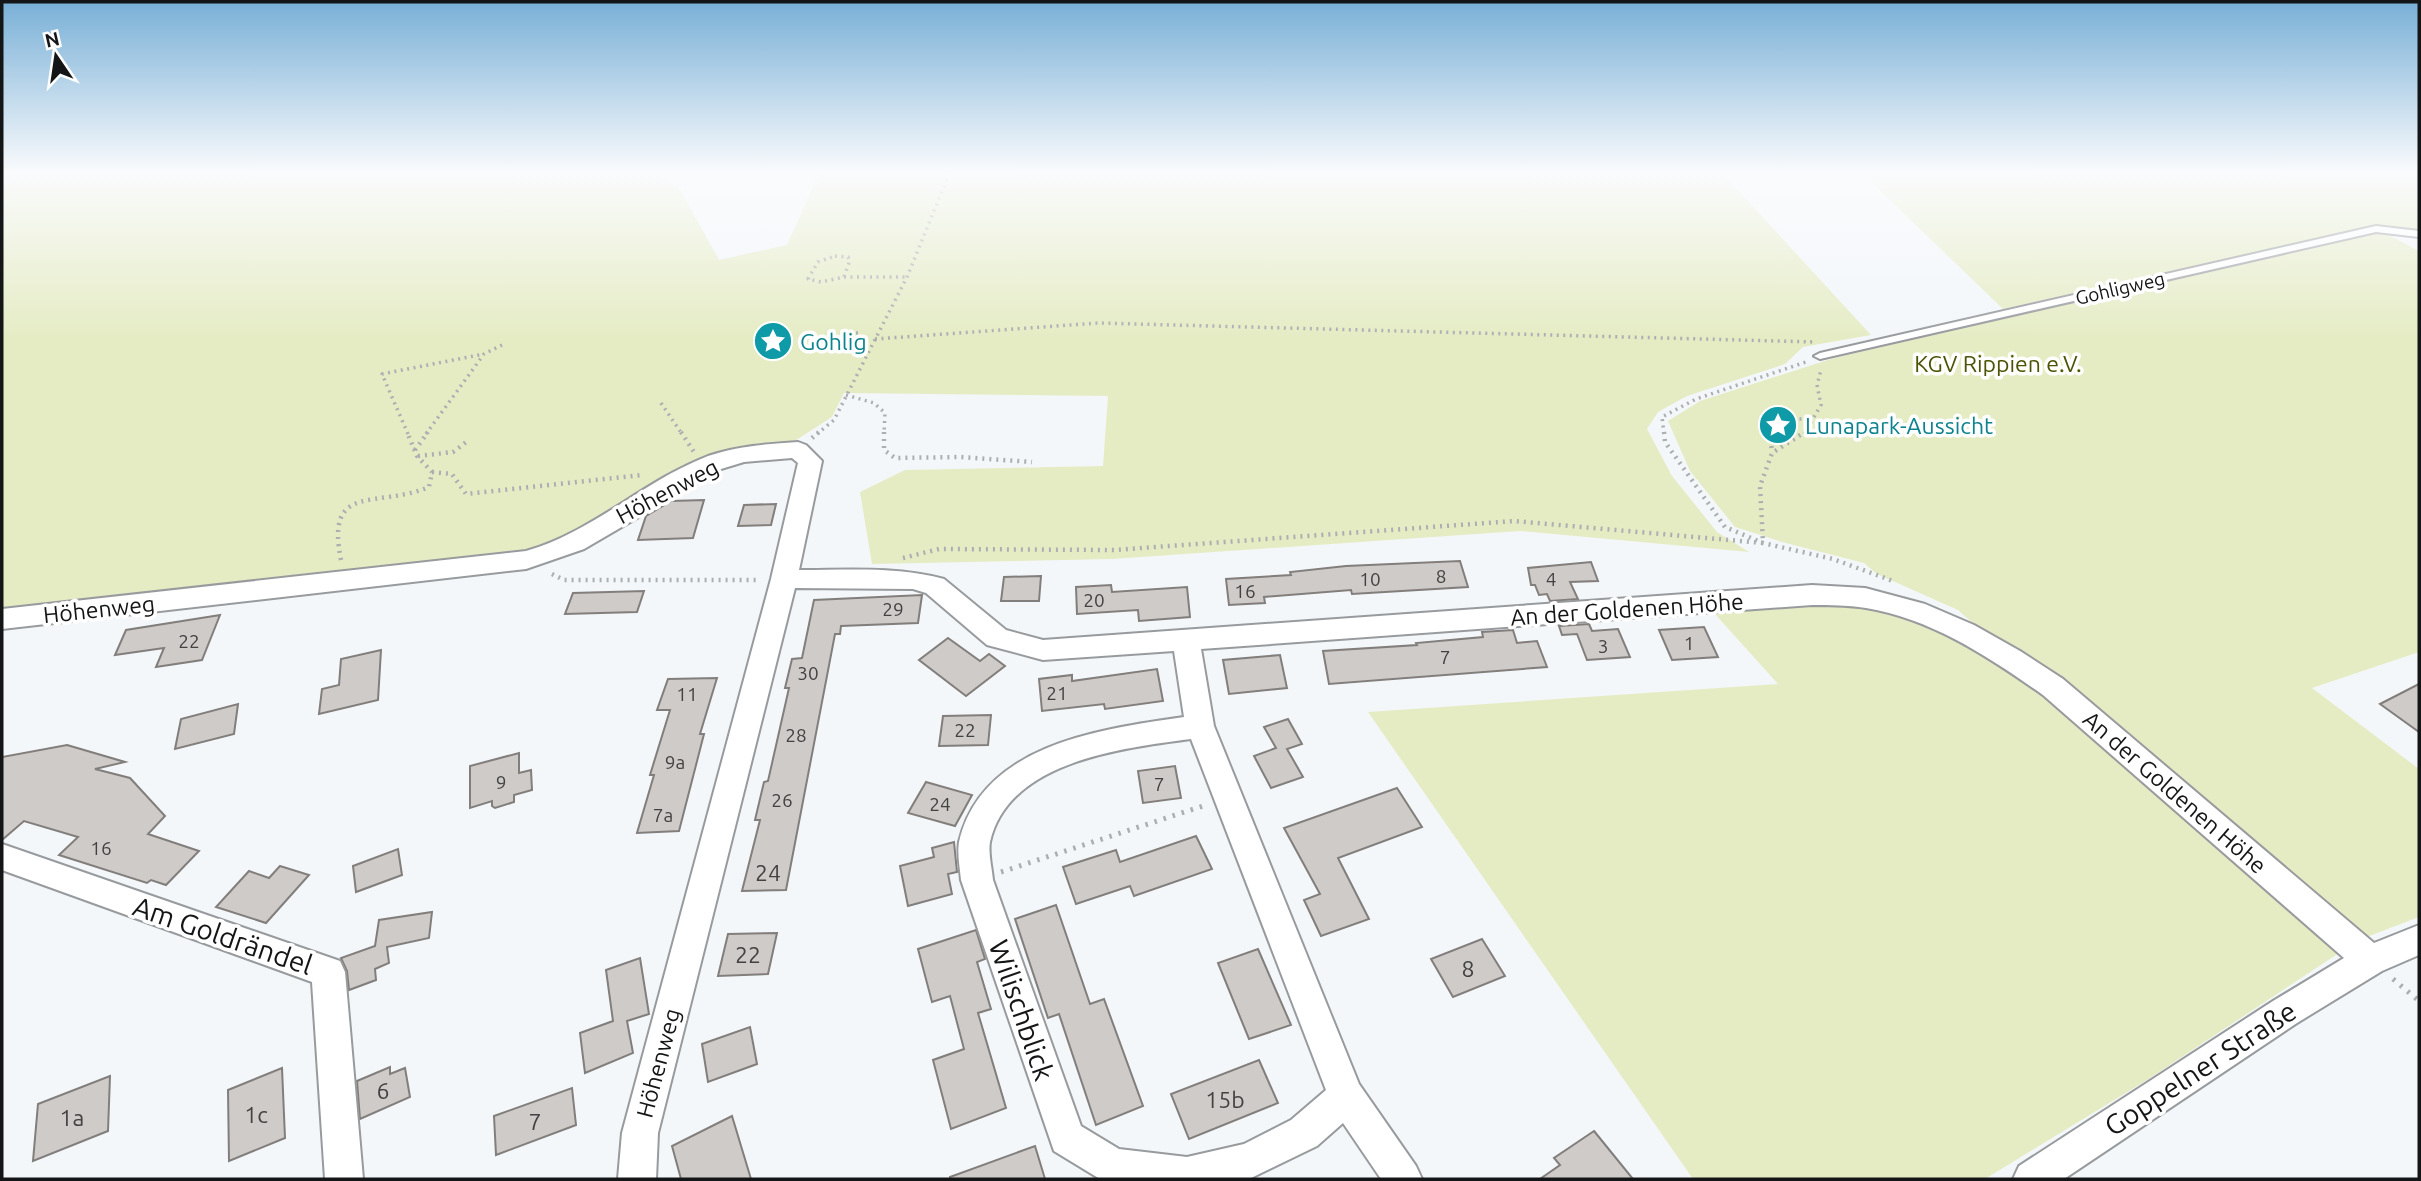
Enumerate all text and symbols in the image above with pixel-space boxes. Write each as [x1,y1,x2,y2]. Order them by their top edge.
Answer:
north arrow [21,21,91,91]
text: N [43,27,62,52]
street label: Gohligweg [2073,267,2167,309]
place icon: Gohlig [752,320,794,362]
place label: Gohlig [800,329,867,354]
park label: KGV Rippien e.V. [1914,351,2082,376]
place icon: Lunapark-Aussicht [1757,404,1799,446]
place label: Lunapark-Aussicht [1805,413,1993,438]
street label: Höhenweg [612,454,722,528]
house number: 8 [1436,565,1446,587]
house number: 10 [1359,568,1381,590]
house number: 4 [1546,568,1556,590]
house number: 16 [1234,580,1256,602]
street label: An der Goldenen Höhe [1509,588,1745,630]
house number: 20 [1083,589,1105,611]
street label: Höhenweg [42,591,156,627]
house number: 29 [882,598,904,620]
house number: 22 [178,630,200,652]
house number: 1 [1684,632,1694,654]
house number: 3 [1598,635,1608,657]
house number: 7 [1440,646,1450,668]
house number: 30 [797,662,819,684]
house number: 21 [1046,682,1068,704]
house number: 11 [676,683,698,705]
street label: An der Goldenen Höhe [2079,706,2271,878]
house number: 22 [954,719,976,741]
house number: 28 [785,724,807,746]
house number: 9a [665,751,685,773]
house number: 9 [496,771,506,793]
house number: 7 [1154,773,1164,795]
house number: 26 [771,789,793,811]
house number: 24 [929,793,951,815]
house number: 7a [653,804,673,826]
house number: 16 [90,837,112,859]
house number: 24 [755,860,781,885]
street label: Am Goldrändel [129,890,317,980]
street label: Wilischblick [984,936,1060,1084]
house number: 22 [735,942,761,967]
house number: 8 [1462,956,1474,981]
street label: Goppelner Straße [2098,995,2302,1141]
street label: Höhenweg [631,1006,685,1120]
house number: 6 [377,1078,389,1103]
house number: 15b [1205,1087,1245,1112]
house number: 1c [244,1102,268,1127]
house number: 1a [60,1105,84,1130]
house number: 7 [529,1109,541,1134]

